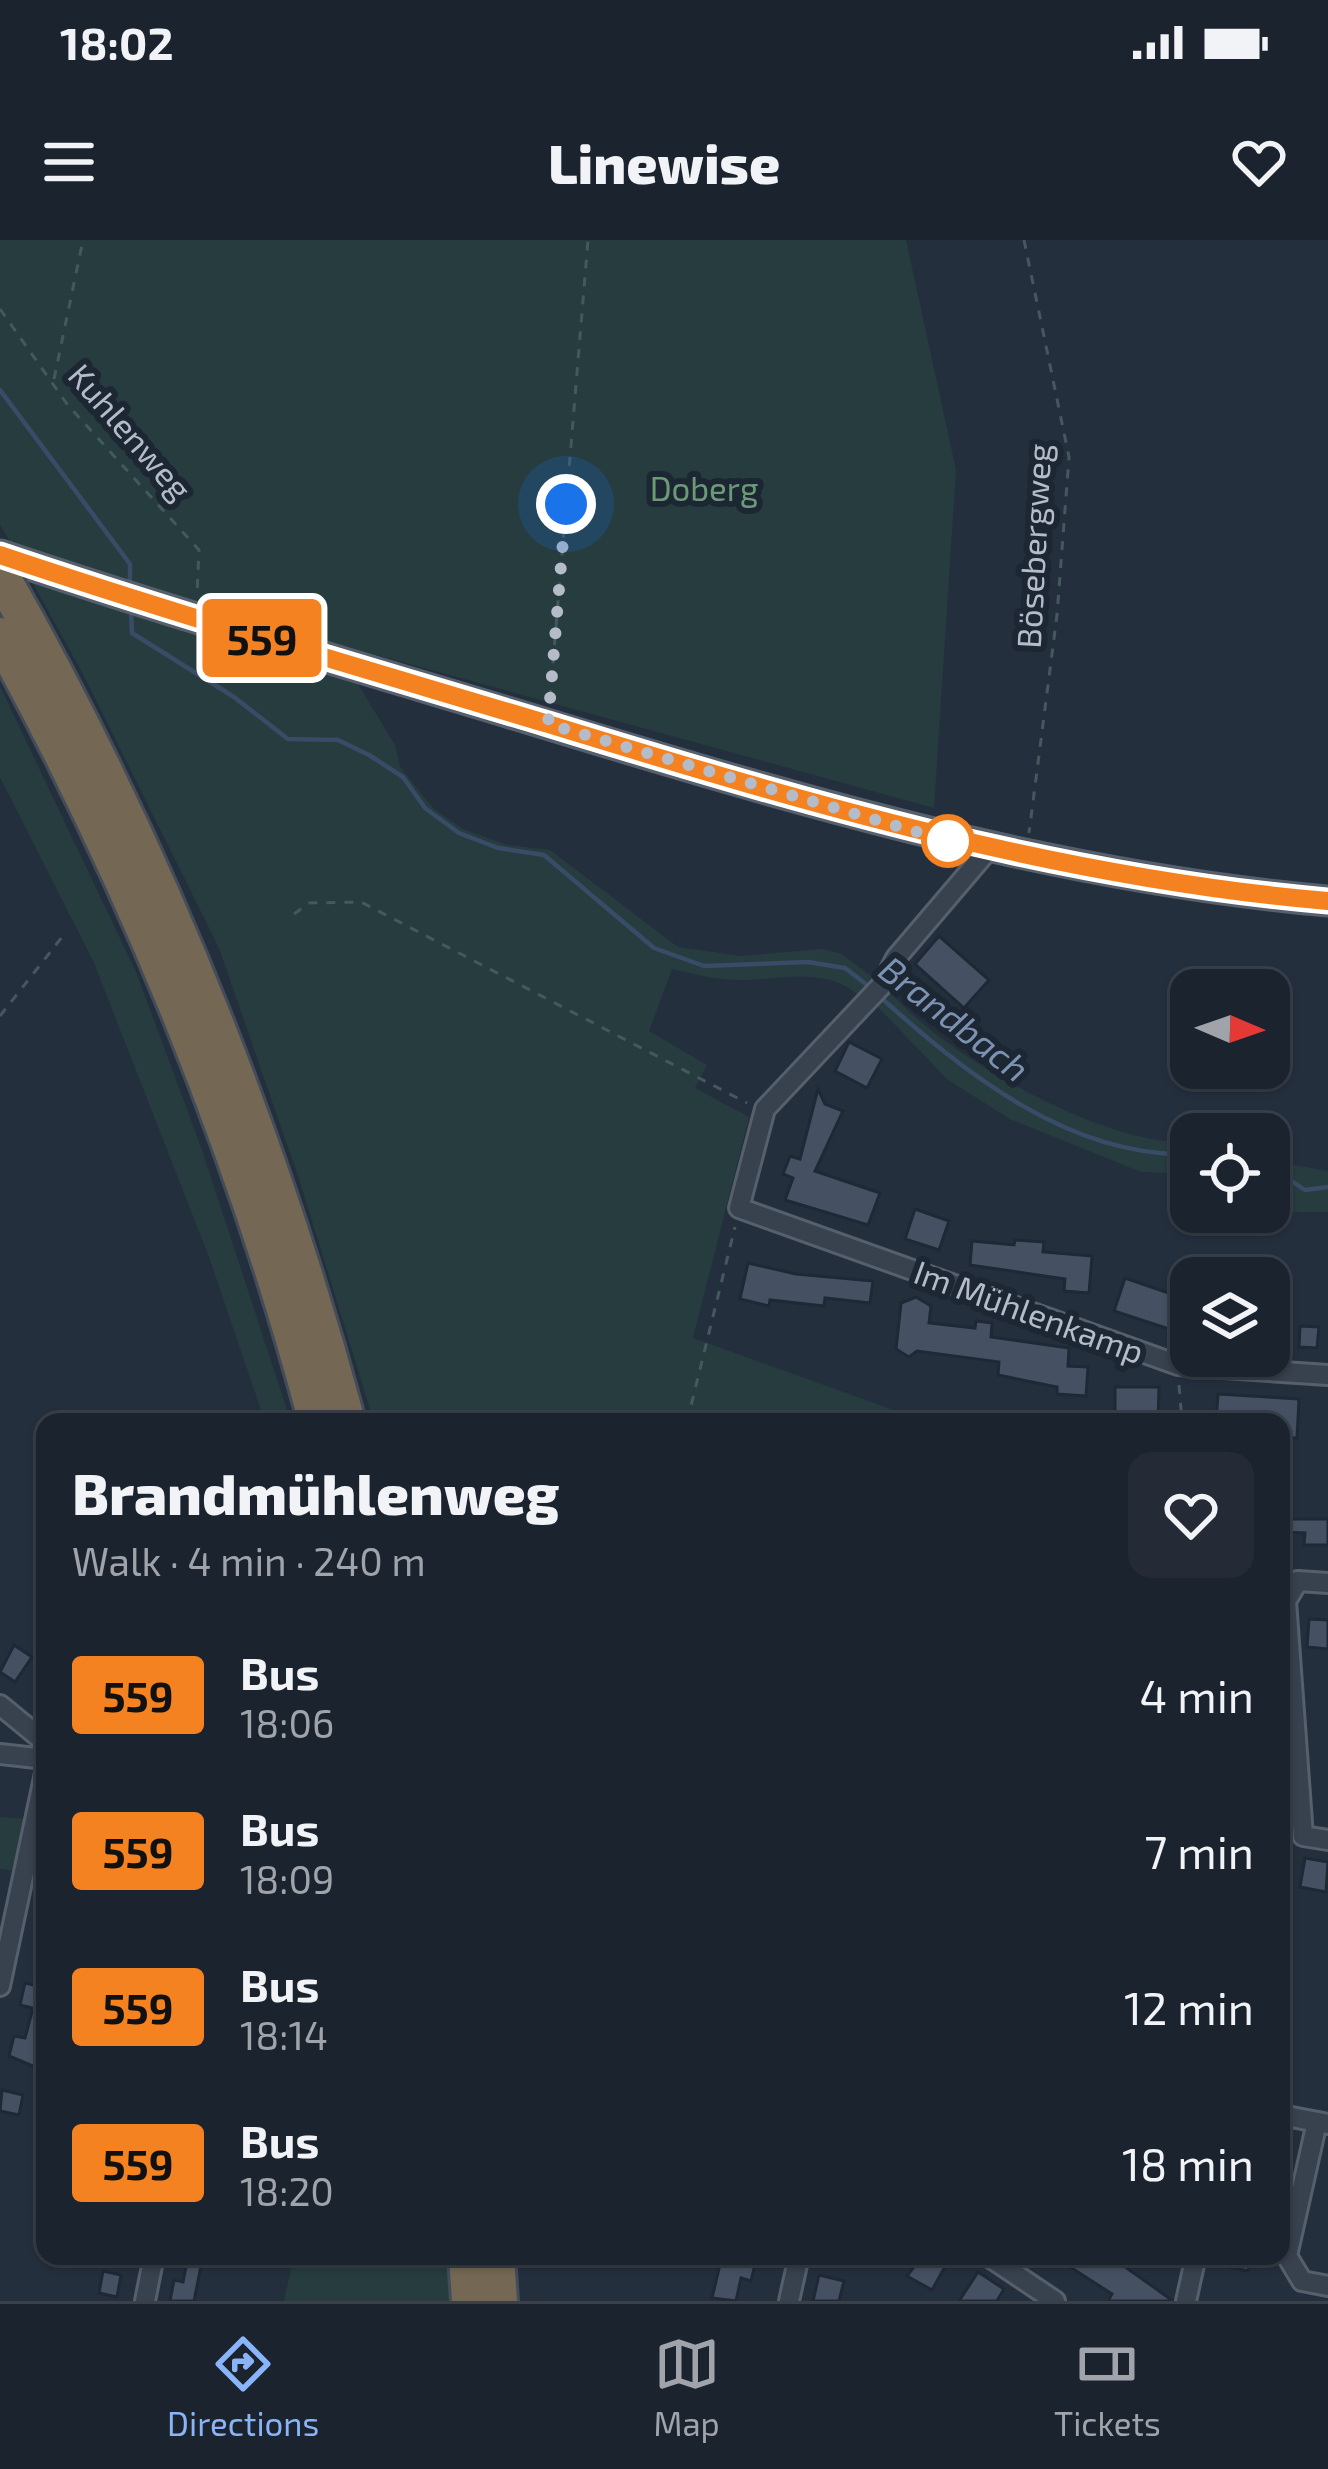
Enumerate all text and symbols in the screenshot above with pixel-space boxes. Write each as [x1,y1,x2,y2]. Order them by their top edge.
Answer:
text: 18:02 [60,15,174,69]
icon: menu [36,129,102,195]
icon: heart [1226,129,1292,195]
text: Linewise [548,130,780,195]
street label: Kuhlenweg [61,355,201,508]
street label: Bösebergweg [1008,443,1058,649]
park label: Doberg [650,468,758,508]
your location [536,474,596,534]
line badge: 559 [193,599,331,677]
text: 559 [226,613,298,663]
unlabelled marker [923,816,973,866]
water label: Brandbach [872,946,1038,1089]
north arrow [1170,969,1290,1089]
map controls [1170,969,1290,1377]
button: locate [1170,1113,1290,1233]
street label: Im Mühlenkamp [909,1251,1150,1371]
button: layers [1170,1257,1290,1377]
button: heart [1128,1452,1254,1578]
text: Brandmühlenweg [72,1458,559,1526]
text: Walk · 4 min · 240 m [72,1537,426,1584]
text: Bus [240,1645,319,1699]
text: 4 min [1140,1668,1254,1722]
text: 559 [102,1670,174,1720]
text: 18:06 [240,1699,334,1746]
text: Bus [240,1801,319,1855]
text: 7 min [1144,1824,1254,1878]
text: 559 [102,1826,174,1876]
text: 18:09 [240,1855,334,1902]
text: Bus [240,1957,319,2011]
text: 12 min [1124,1980,1254,2034]
text: 559 [102,1982,174,2032]
text: 18:14 [240,2011,328,2058]
text: Bus [240,2113,319,2167]
text: 18 min [1122,2136,1254,2190]
text: 559 [102,2138,174,2188]
text: 18:20 [240,2167,334,2214]
tab: Directions [167,2331,319,2443]
tab: Map [654,2331,720,2443]
tab: Tickets [1054,2331,1161,2443]

